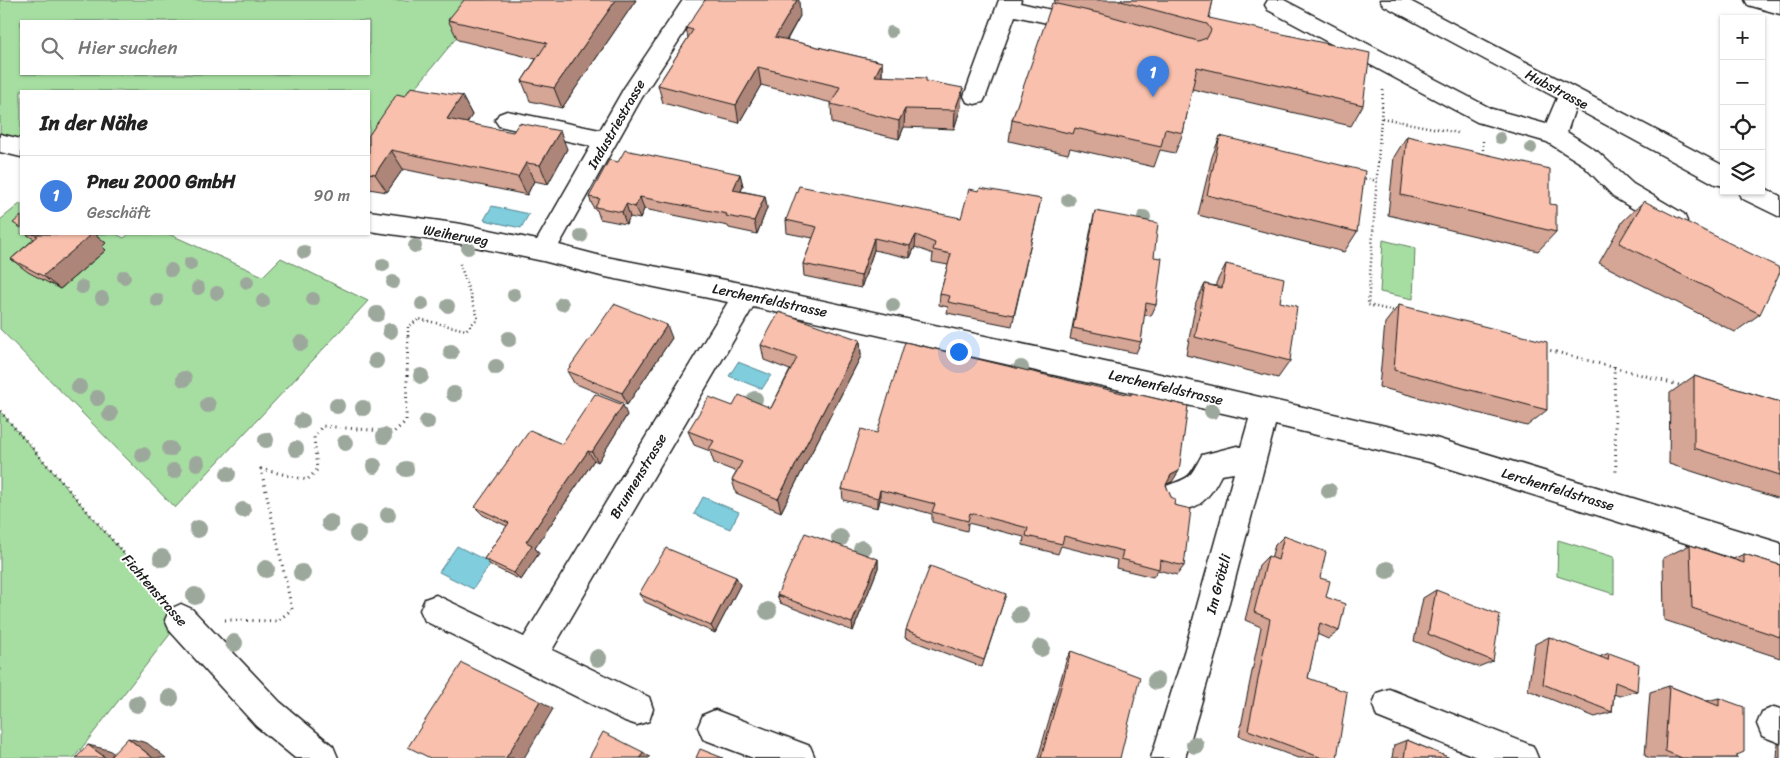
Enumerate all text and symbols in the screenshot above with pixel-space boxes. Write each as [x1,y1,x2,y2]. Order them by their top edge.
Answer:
map controls [1720,15,1765,195]
button: + [1720,15,1765,60]
search box [20,20,370,75]
text: Hier suchen [78,31,178,64]
icon: search [38,34,66,62]
pin: 1 [1137,56,1169,97]
button: − [1720,60,1765,105]
street label: Hubstrasse [1520,62,1593,117]
street label: Industriestrasse [580,75,652,175]
text: In der Nähe [40,104,148,142]
button: locate [1720,105,1765,150]
button: layers [1720,150,1765,195]
text: Pneu 2000 GmbH [87,165,236,198]
text: 1 [53,181,59,210]
text: 90 m [314,181,350,210]
text: Geschäft [87,198,150,227]
street label: Weiherweg [421,217,490,254]
street label: Lerchenfeldstrasse [710,276,830,325]
your location [946,339,972,365]
street label: Lerchenfeldstrasse [1106,362,1226,413]
street label: Brunnenstrasse [603,429,674,524]
street label: Lerchenfeldstrasse [1498,460,1617,519]
street label: Fichtenstrasse [116,548,194,633]
street label: Im Gröttli [1198,550,1239,618]

